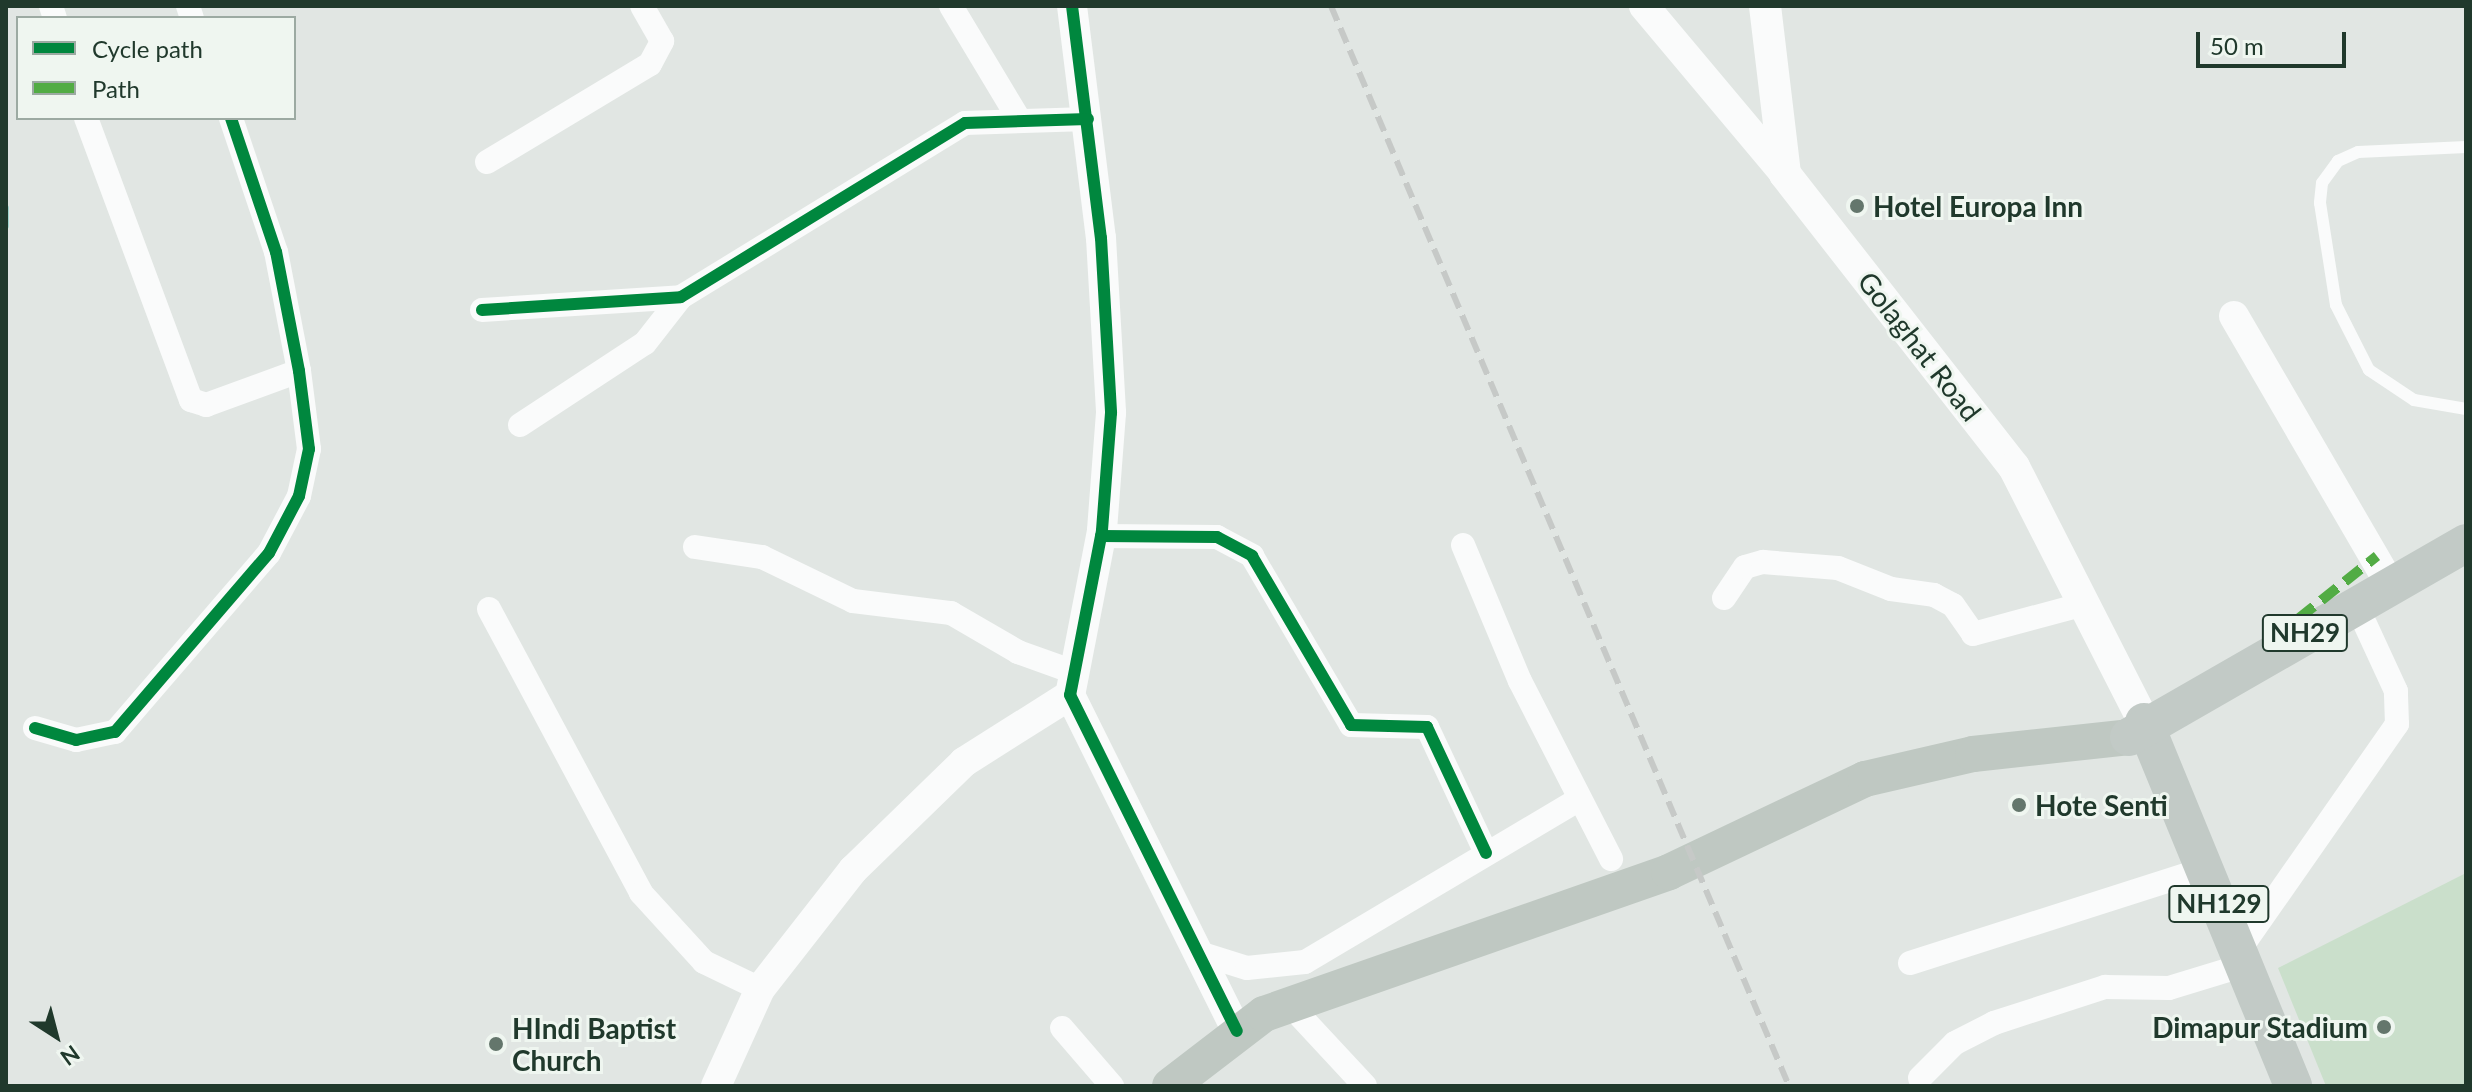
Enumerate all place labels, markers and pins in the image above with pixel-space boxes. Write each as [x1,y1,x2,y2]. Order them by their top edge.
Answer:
place label: Hotel Europa Inn [1873,189,2083,223]
marker: Hotel Europa Inn [1848,197,1866,215]
place label: Hote Senti [2035,788,2168,822]
marker: Hote Senti [2010,796,2028,814]
place label: Dimapur Stadium [2152,1010,2368,1044]
place label: HIndi Baptist Church [512,1011,676,1077]
marker: Dimapur Stadium [2375,1018,2393,1036]
marker: HIndi Baptist Church [487,1035,505,1053]

